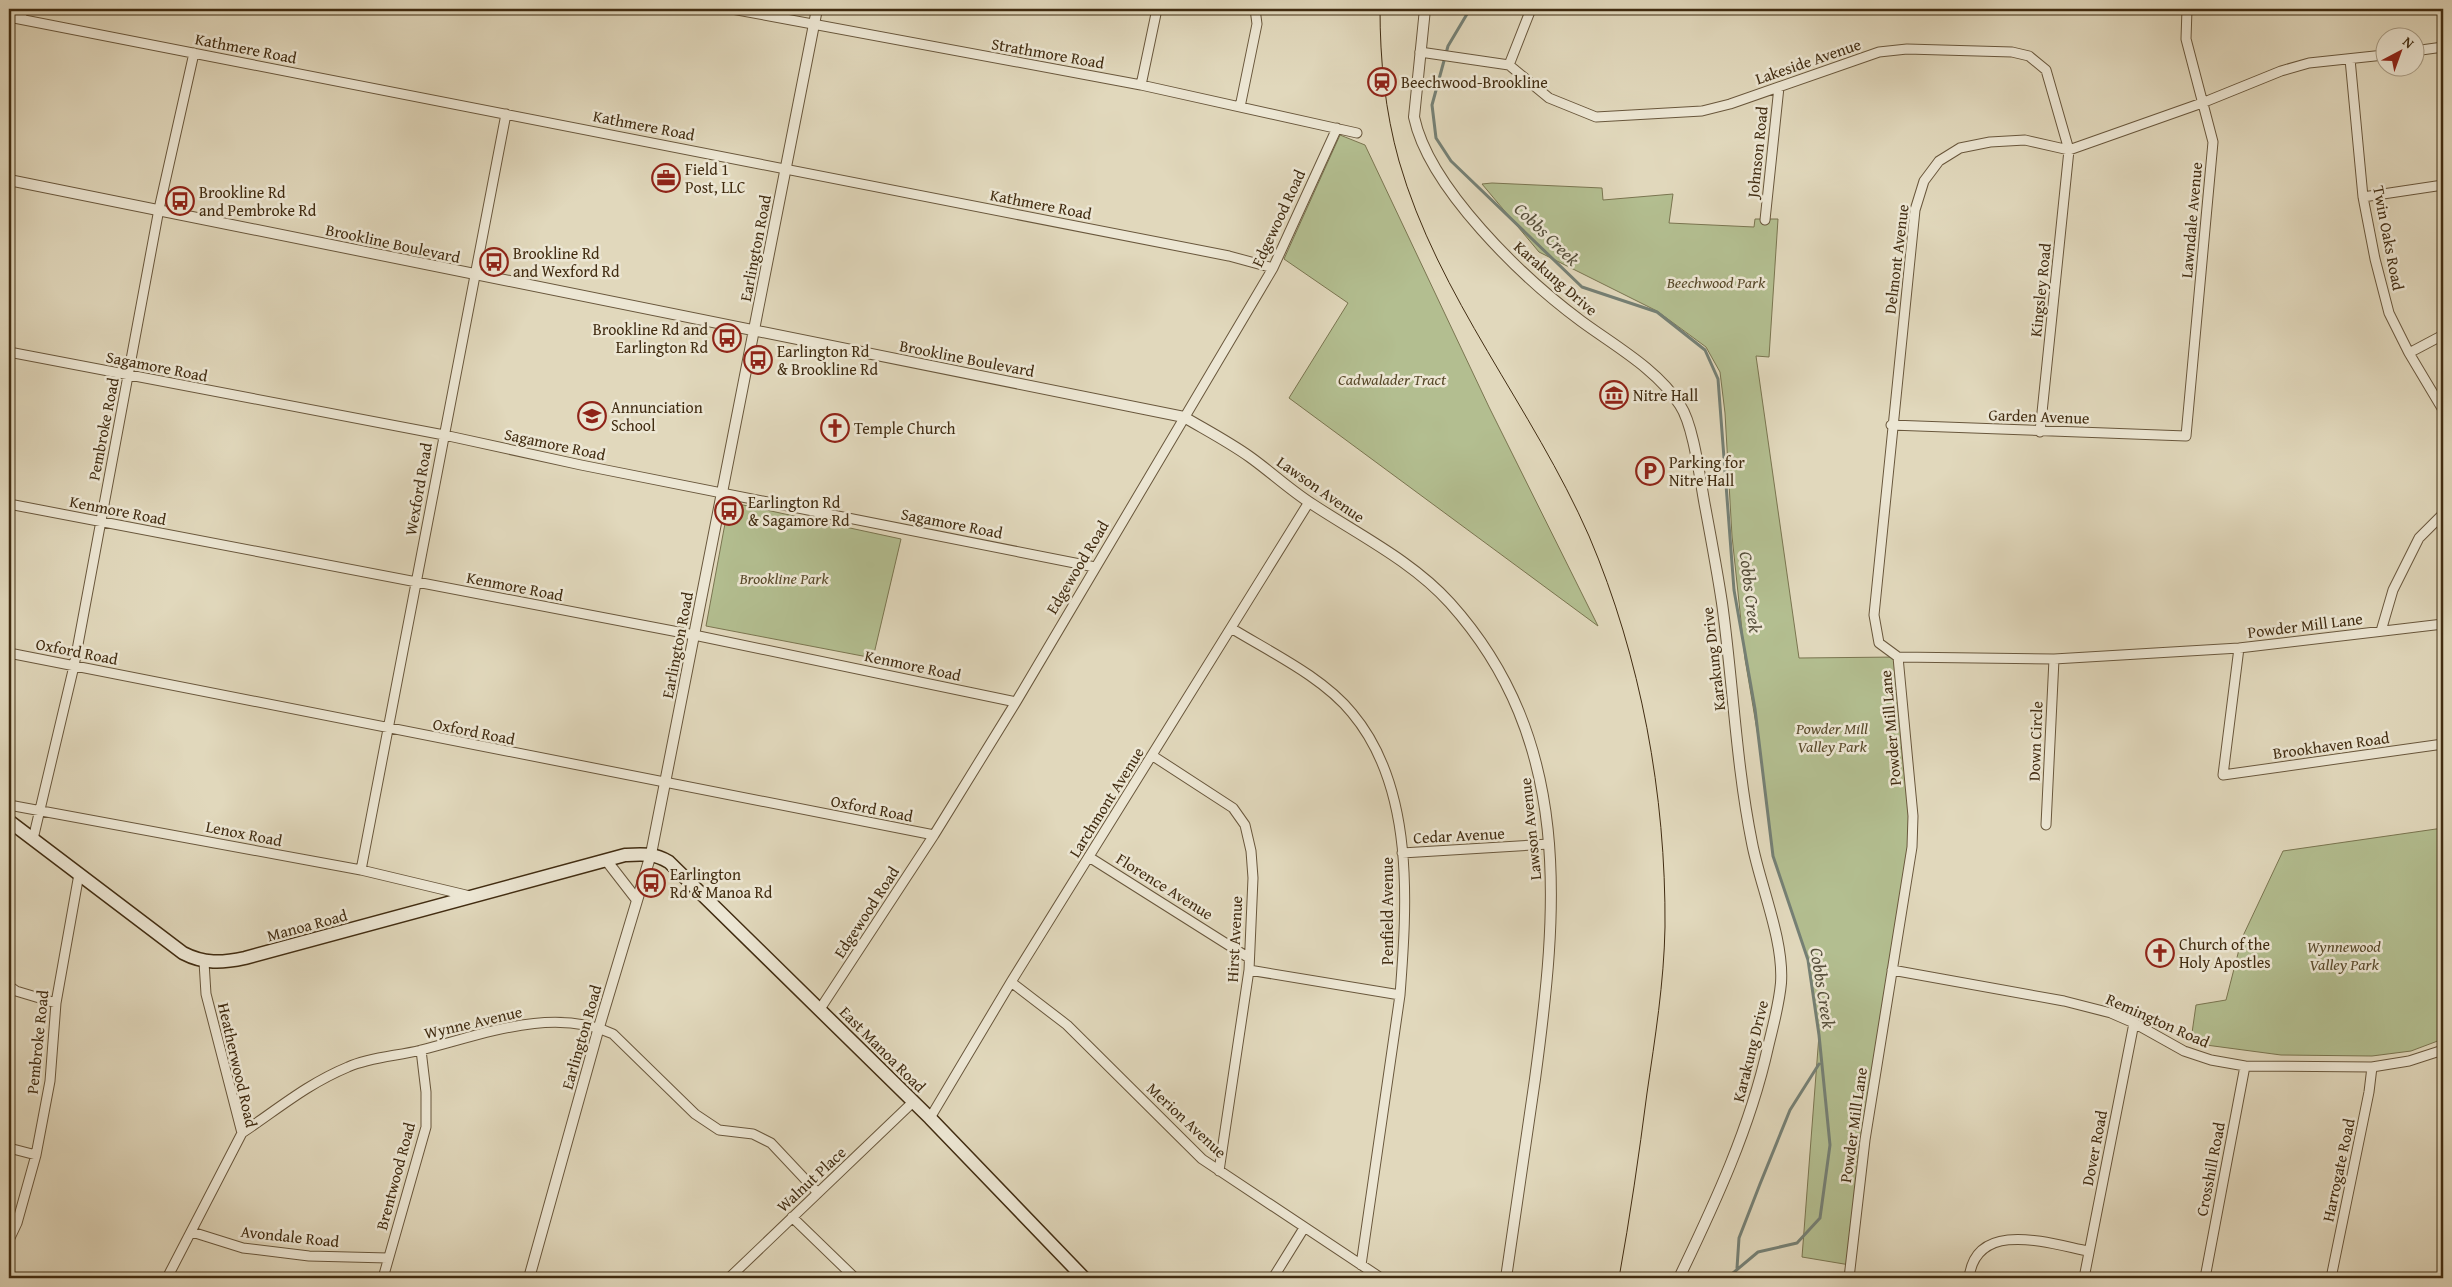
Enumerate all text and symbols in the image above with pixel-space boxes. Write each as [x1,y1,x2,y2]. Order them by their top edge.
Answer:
street label: Kathmere Road [193,26,299,70]
north arrow [2374,28,2424,78]
street label: Strathmore Road [990,31,1107,75]
street label: Lakeside Avenue [1752,32,1864,90]
text: N [2398,32,2419,53]
station icon: Beechwood-Brookline [1367,67,1397,97]
place label: Beechwood-Brookline [1401,70,1548,94]
street label: Kathmere Road [591,103,697,147]
street label: Johnson Road [1740,105,1774,201]
place label: Field 1 Post, LLC [685,157,746,199]
street label: Lawndale Avenue [2174,161,2208,279]
office icon: Field 1 Post, LLC [651,163,681,193]
street label: Edgewood Road [1245,165,1311,271]
place label: Brookline Rd and Pembroke Rd [199,180,317,222]
street label: Kathmere Road [988,182,1094,226]
street label: Twin Oaks Road [2367,184,2411,293]
bus stop icon: Brookline Rd and Pembroke Rd [165,186,195,216]
street label: Earlington Road [733,192,777,303]
water label: Cobbs Creek [1508,196,1586,273]
street label: Delmont Avenue [1877,203,1915,315]
street label: Brookline Boulevard [324,217,463,269]
street label: Karakung Drive [1509,235,1603,321]
place label: Brookline Rd and Wexford Rd [513,241,620,283]
street label: Kingsley Road [2023,241,2057,338]
bus stop icon: Brookline Rd and Wexford Rd [479,247,509,277]
park label: Beechwood Park [1666,270,1766,294]
place label: Brookline Rd and Earlington Rd [593,317,708,359]
bus stop icon: Brookline Rd and Earlington Rd [712,323,742,353]
street label: Brookline Boulevard [897,333,1037,383]
place label: Earlington Rd & Brookline Rd [777,339,878,381]
street label: Sagamore Road [104,344,210,388]
bus stop icon: Earlington Rd & Brookline Rd [743,345,773,375]
park label: Cadwalader Tract [1338,367,1447,391]
street label: Pembroke Road [81,375,125,482]
museum icon: Nitre Hall [1599,380,1629,410]
place label: Nitre Hall [1633,383,1699,407]
place label: Annunciation School [611,395,703,437]
school or university icon: Annunciation School [577,401,607,431]
street label: Garden Avenue [1988,402,2090,430]
church icon: Temple Church [820,413,850,443]
place label: Temple Church [854,416,956,440]
street label: Sagamore Road [502,422,608,467]
street label: Wexford Road [398,440,438,537]
street label: Lawson Avenue [1272,450,1370,528]
place label: Parking for Nitre Hall [1669,450,1745,492]
parking icon: Parking for Nitre Hall [1635,456,1665,486]
street label: Kenmore Road [68,489,169,531]
place label: Earlington Rd & Sagamore Rd [748,490,850,532]
bus stop icon: Earlington Rd & Sagamore Rd [714,496,744,526]
street label: Sagamore Road [899,501,1005,545]
street label: Edgewood Road [1040,515,1115,618]
water label: Cobbs Creek [1733,550,1769,635]
street label: Kenmore Road [465,565,566,607]
park label: Brookline Park [738,566,829,590]
street label: Earlington Road [655,589,699,700]
street label: Karakung Drive [1695,606,1731,712]
street label: Powder Mill Lane [2246,606,2364,644]
street label: Oxford Road [34,631,121,671]
street label: Kenmore Road [863,643,964,687]
street label: Powder Mill Lane [1873,669,1907,787]
street label: Down Circle [2022,701,2048,781]
street label: Oxford Road [431,711,518,751]
park label: Powder Mill Valley Park [1795,716,1868,758]
street label: Brookhaven Road [2271,725,2391,765]
street label: Larchmont Avenue [1062,742,1150,862]
street label: Lawson Avenue [1513,777,1547,881]
street label: Oxford Road [829,788,916,828]
street label: Lenox Road [204,814,285,852]
street label: Cedar Avenue [1413,821,1505,849]
street label: Florence Avenue [1112,847,1218,925]
street label: Penfield Avenue [1375,857,1399,965]
street label: Edgewood Road [827,861,905,963]
place label: Earlington Rd & Manoa Rd [670,862,773,904]
bus stop icon: Earlington Rd & Manoa Rd [636,868,666,898]
street label: Hirst Avenue [1220,895,1248,983]
street label: Manoa Road [264,903,350,947]
place label: Church of the Holy Apostles [2179,932,2271,974]
park label: Wynnewood Valley Park [2307,934,2381,976]
church icon: Church of the Holy Apostles [2145,938,2175,968]
water label: Cobbs Creek [1803,946,1843,1031]
street label: Earlington Road [555,981,608,1092]
street label: Remington Road [2102,986,2214,1054]
street label: Pembroke Road [20,988,54,1095]
street label: Karakung Drive [1726,998,1774,1104]
street label: Wynne Avenue [422,999,524,1045]
street label: Heatherwood Road [212,1000,264,1130]
street label: East Manoa Road [834,1000,932,1098]
street label: Powder Mill Lane [1833,1066,1873,1184]
street label: Merion Avenue [1142,1077,1232,1163]
street label: Dover Road [2075,1108,2113,1188]
street label: Harrogate Road [2315,1116,2361,1224]
street label: Brentwood Road [369,1119,421,1232]
street label: Crosshill Road [2189,1119,2231,1218]
street label: Walnut Place [771,1141,851,1217]
street label: Avondale Road [240,1219,341,1253]

